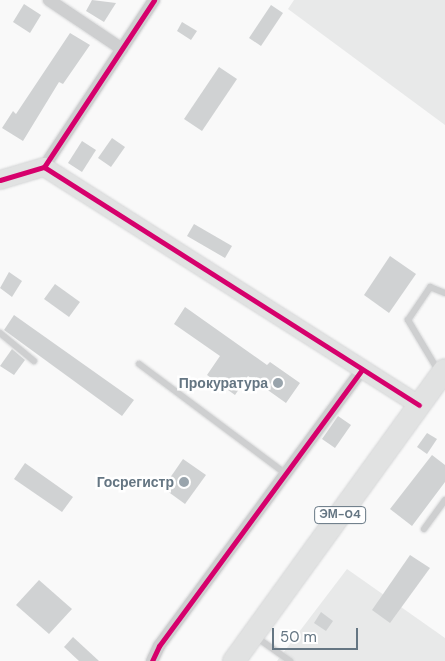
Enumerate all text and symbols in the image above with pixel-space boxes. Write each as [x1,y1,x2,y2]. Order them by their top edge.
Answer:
place label: Прокуратура [179,375,268,391]
marker: Прокуратура [272,377,284,389]
place label: Госрегистр [97,474,174,490]
marker: Госрегистр [178,476,190,488]
road number: ЭМ-04 [314,506,366,524]
scale bar [275,618,361,650]
text: 50 m [280,627,317,647]

